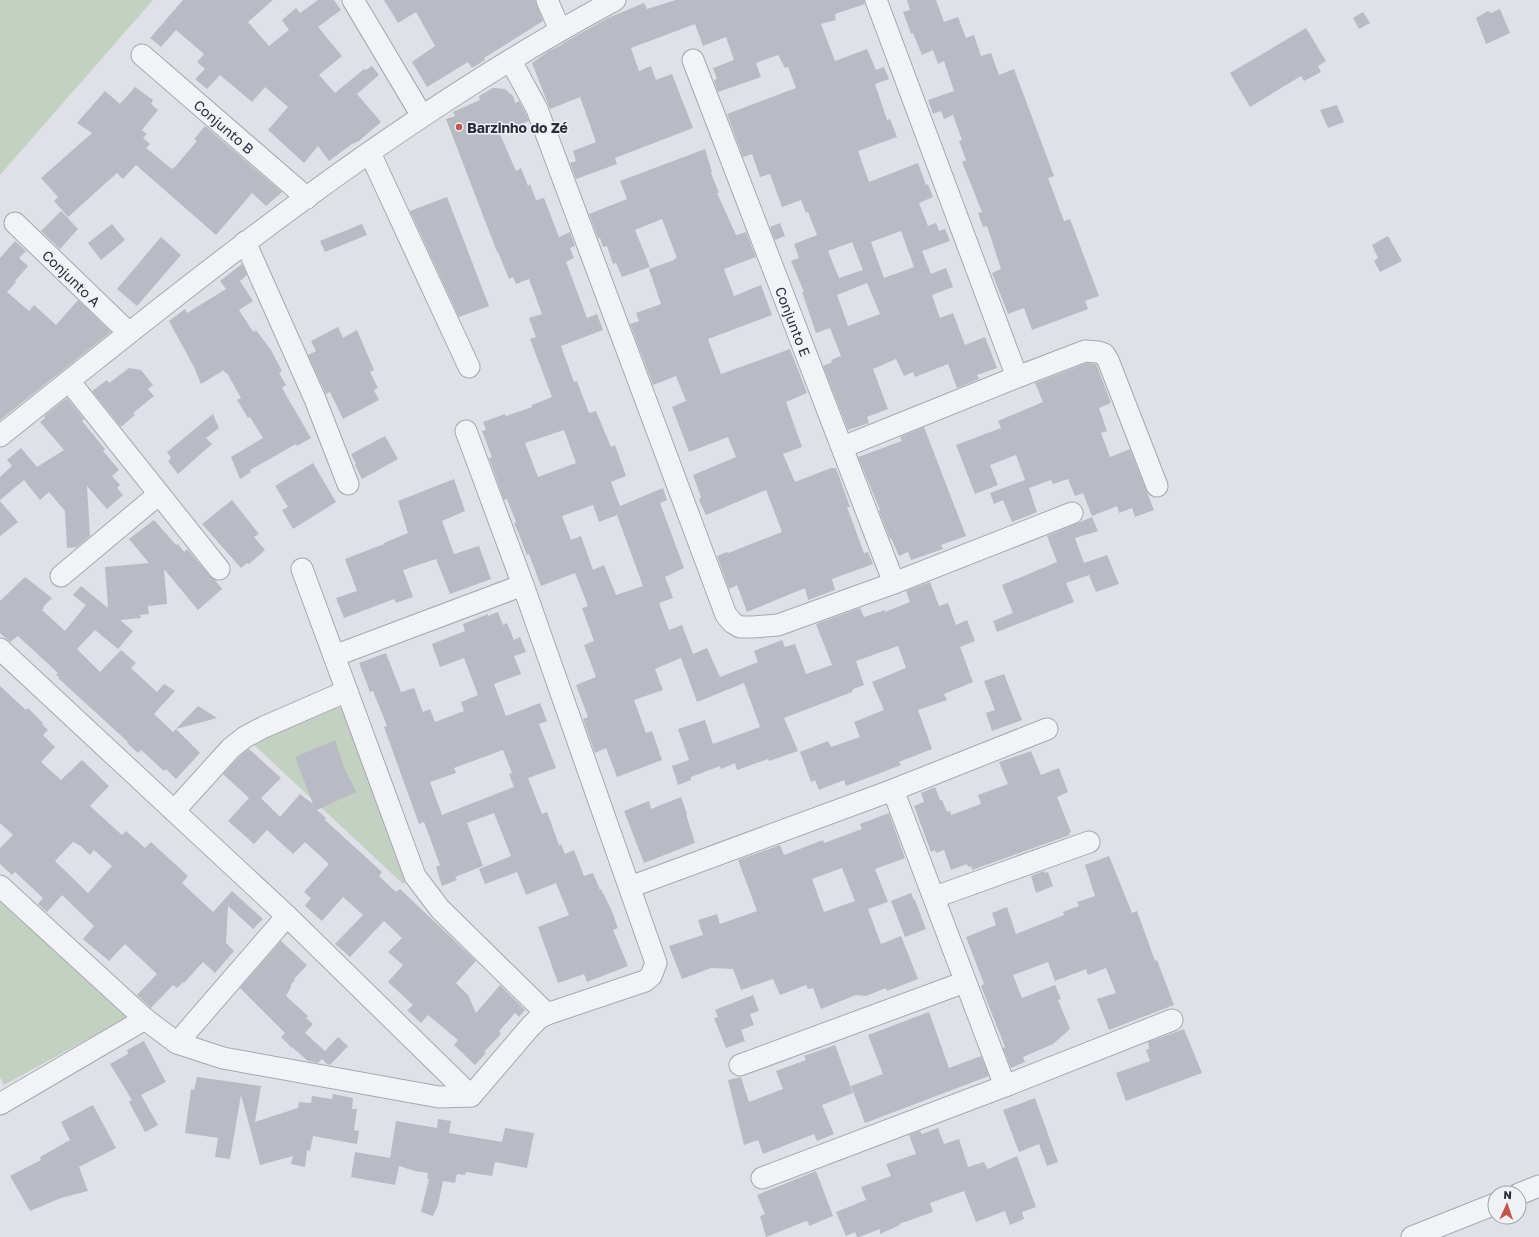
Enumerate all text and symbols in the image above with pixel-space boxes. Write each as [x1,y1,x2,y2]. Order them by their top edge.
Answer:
street label: Conjunto B [191,96,258,157]
place label: Barzinho do Zé [467,119,568,136]
marker: Barzinho do Zé [454,122,464,132]
street label: Conjunto A [39,246,105,310]
street label: Conjunto E [772,284,815,359]
north arrow [1487,1185,1527,1225]
text: N [1503,1188,1512,1201]

